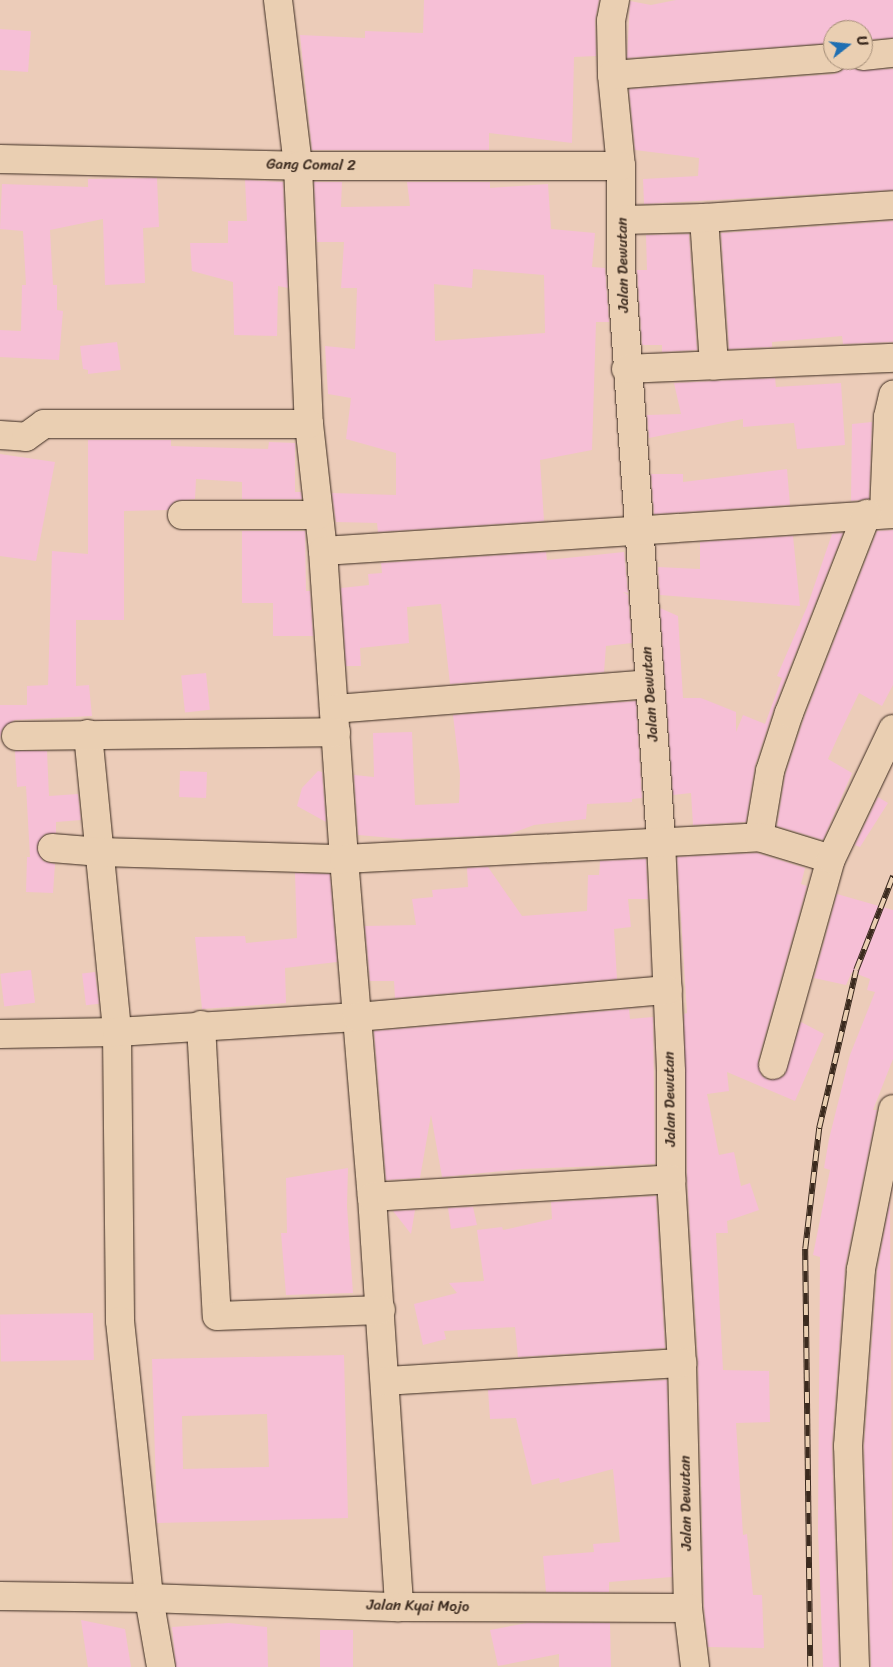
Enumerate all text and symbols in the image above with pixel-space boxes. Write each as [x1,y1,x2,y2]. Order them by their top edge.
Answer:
north arrow [823,20,873,70]
text: U [849,33,875,49]
street label: Gang Comal 2 [266,155,356,175]
street label: Jalan Dewutan [613,217,633,313]
street label: Jalan Dewutan [638,646,662,742]
street label: Jalan Dewutan [660,1051,680,1147]
street label: Jalan Dewutan [676,1455,696,1551]
street label: Jalan Kyai Mojo [366,1596,470,1616]

